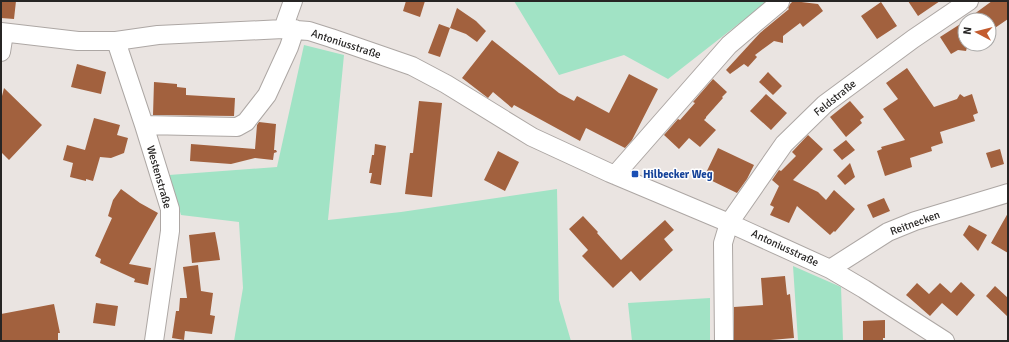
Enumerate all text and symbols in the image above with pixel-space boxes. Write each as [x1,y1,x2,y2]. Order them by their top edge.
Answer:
north arrow [957,12,997,52]
text: N [961,26,974,35]
street label: Antoniusstraße [309,27,383,61]
street label: Feldstraße [811,77,859,119]
street label: Westenstraße [144,144,174,210]
place label: Hilbecker Weg [643,168,713,181]
marker: Hilbecker Weg [630,169,640,179]
street label: Reitnecken [888,208,942,238]
street label: Antoniusstraße [749,227,821,269]

